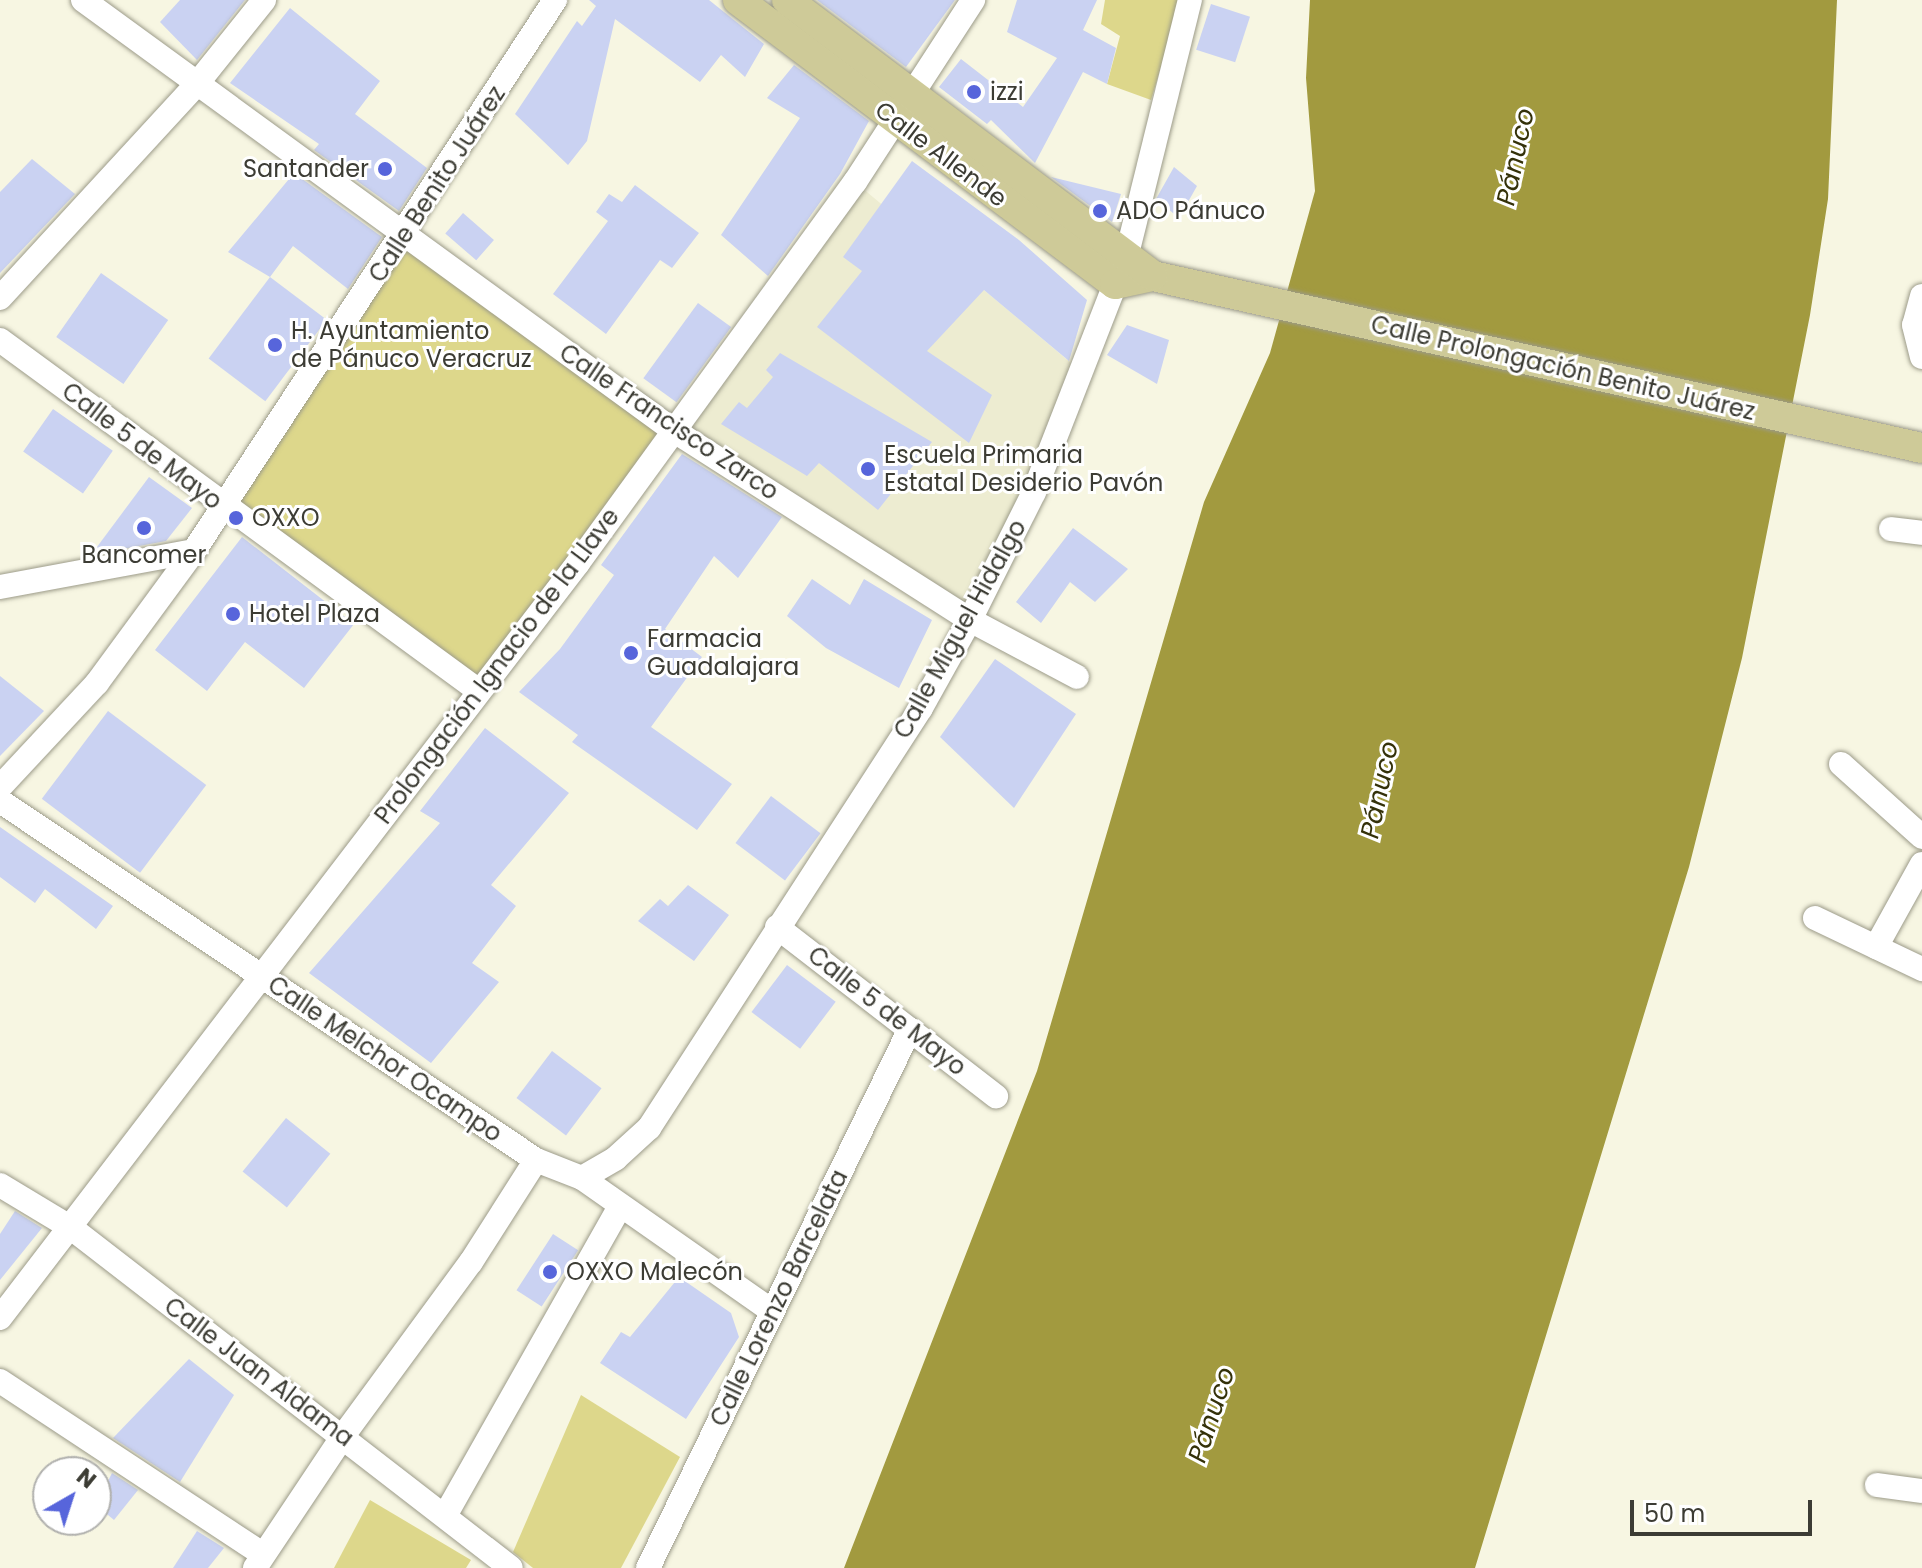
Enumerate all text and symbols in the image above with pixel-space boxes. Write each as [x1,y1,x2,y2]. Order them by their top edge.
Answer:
place label: izzi [990,78,1024,106]
street label: Calle Benito Juárez [363,80,511,288]
marker: izzi [965,83,983,101]
street label: Calle Allende [870,95,1012,213]
water label: Pánuco [1491,106,1541,208]
place label: Santander [243,155,369,183]
marker: Santander [376,160,394,178]
place label: ADO Pánuco [1116,197,1265,225]
marker: ADO Pánuco [1091,202,1109,220]
street label: Calle Prolongación Benito Juárez [1368,310,1758,426]
place label: H. Ayuntamiento de Pánuco Veracruz [291,317,532,373]
marker: H. Ayuntamiento de Pánuco Veracruz [266,336,284,354]
street label: Calle Francisco Zarco [554,338,784,506]
street label: Calle 5 de Mayo [56,377,228,515]
place label: Escuela Primaria Estatal Desiderio Pavón [884,441,1163,497]
marker: Escuela Primaria Estatal Desiderio Pavón [859,460,877,478]
street label: Prolongación Ignacio de la Llave [369,503,625,829]
place label: OXXO [252,504,320,532]
marker: OXXO [227,509,245,527]
street label: Calle Miguel Hidalgo [888,515,1032,743]
marker: Bancomer [135,519,153,537]
place label: Bancomer [82,541,206,569]
place label: Hotel Plaza [249,600,380,628]
marker: Hotel Plaza [224,605,242,623]
place label: Farmacia Guadalajara [647,625,799,681]
marker: Farmacia Guadalajara [622,644,640,662]
water label: Pánuco [1355,739,1405,841]
street label: Calle 5 de Mayo [802,940,972,1082]
street label: Calle Melchor Ocampo [263,970,507,1148]
street label: Calle Lorenzo Barcelata [704,1165,854,1431]
place label: OXXO Malecón [566,1258,743,1286]
marker: OXXO Malecón [541,1263,559,1281]
street label: Calle Juan Aldama [159,1291,359,1453]
water label: Pánuco [1182,1363,1242,1467]
north arrow [32,1456,112,1536]
text: N [70,1461,102,1496]
scale bar [1634,1484,1816,1534]
text: 50 m [1644,1497,1705,1530]

